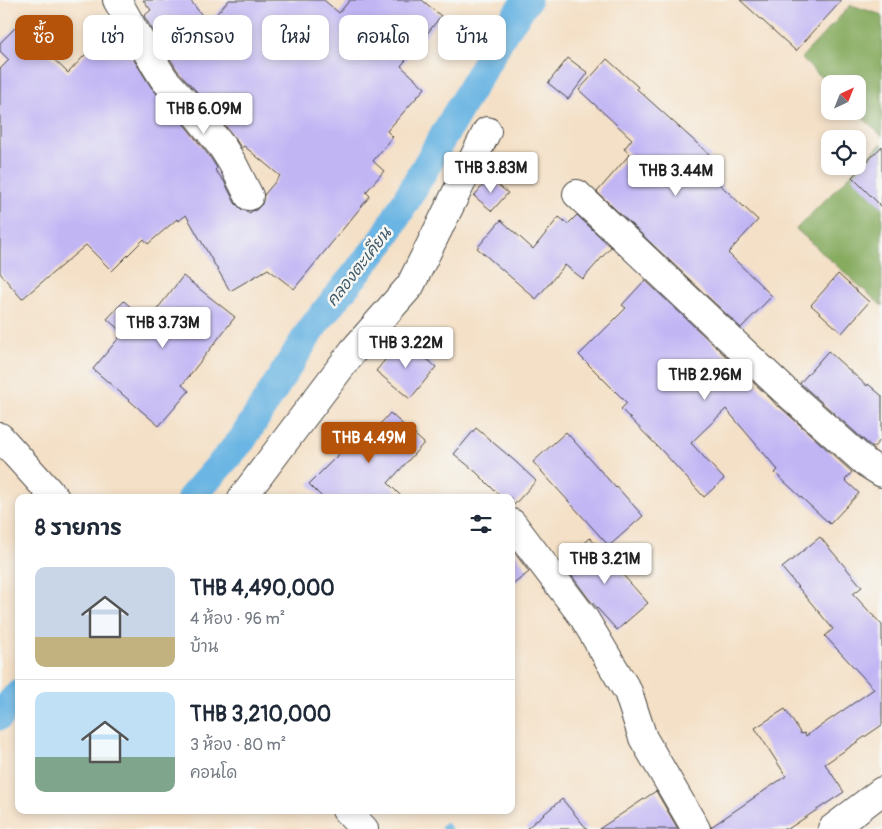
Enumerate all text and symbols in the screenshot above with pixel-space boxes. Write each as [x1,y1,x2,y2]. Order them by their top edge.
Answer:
chip: ซื้อ [15,15,73,60]
chip: เช่า [83,15,143,60]
chip: ตัวกรอง [153,15,252,60]
chip: ใหม่ [262,15,329,60]
chip: คอนโด [339,15,428,60]
chip: บ้าน [438,15,506,60]
north arrow [821,75,866,120]
map controls [821,75,866,175]
pin: THB 6.09M [147,92,261,135]
text: THB 6.09M [166,99,242,119]
button: locate [821,130,866,175]
pin: THB 3.83M [434,152,548,194]
pin: THB 3.44M [619,154,733,197]
text: THB 3.83M [455,158,527,178]
text: THB 3.44M [639,161,713,181]
water label: คลองตะเคียน [322,223,397,310]
pin: THB 3.73M [106,306,220,349]
text: THB 3.73M [127,313,199,333]
pin: THB 3.22M [349,326,463,369]
text: THB 3.22M [369,333,443,353]
pin: THB 2.96M [648,358,762,401]
text: THB 2.96M [668,365,742,385]
pin: THB 4.49M [312,422,426,464]
text: THB 4.49M [332,428,406,448]
icon: filters [467,510,495,538]
text: 8 รายการ [35,515,122,542]
pin: THB 3.21M [548,542,662,585]
text: THB 3.21M [570,549,640,569]
text: THB 4,490,000 [190,575,335,602]
icon: home [75,587,135,647]
text: 4 ห้อง · 96 m² [190,609,285,629]
text: บ้าน [190,637,218,657]
text: THB 3,210,000 [190,701,331,728]
icon: home [75,712,135,772]
text: 3 ห้อง · 80 m² [190,735,286,755]
text: คอนโด [190,763,237,783]

